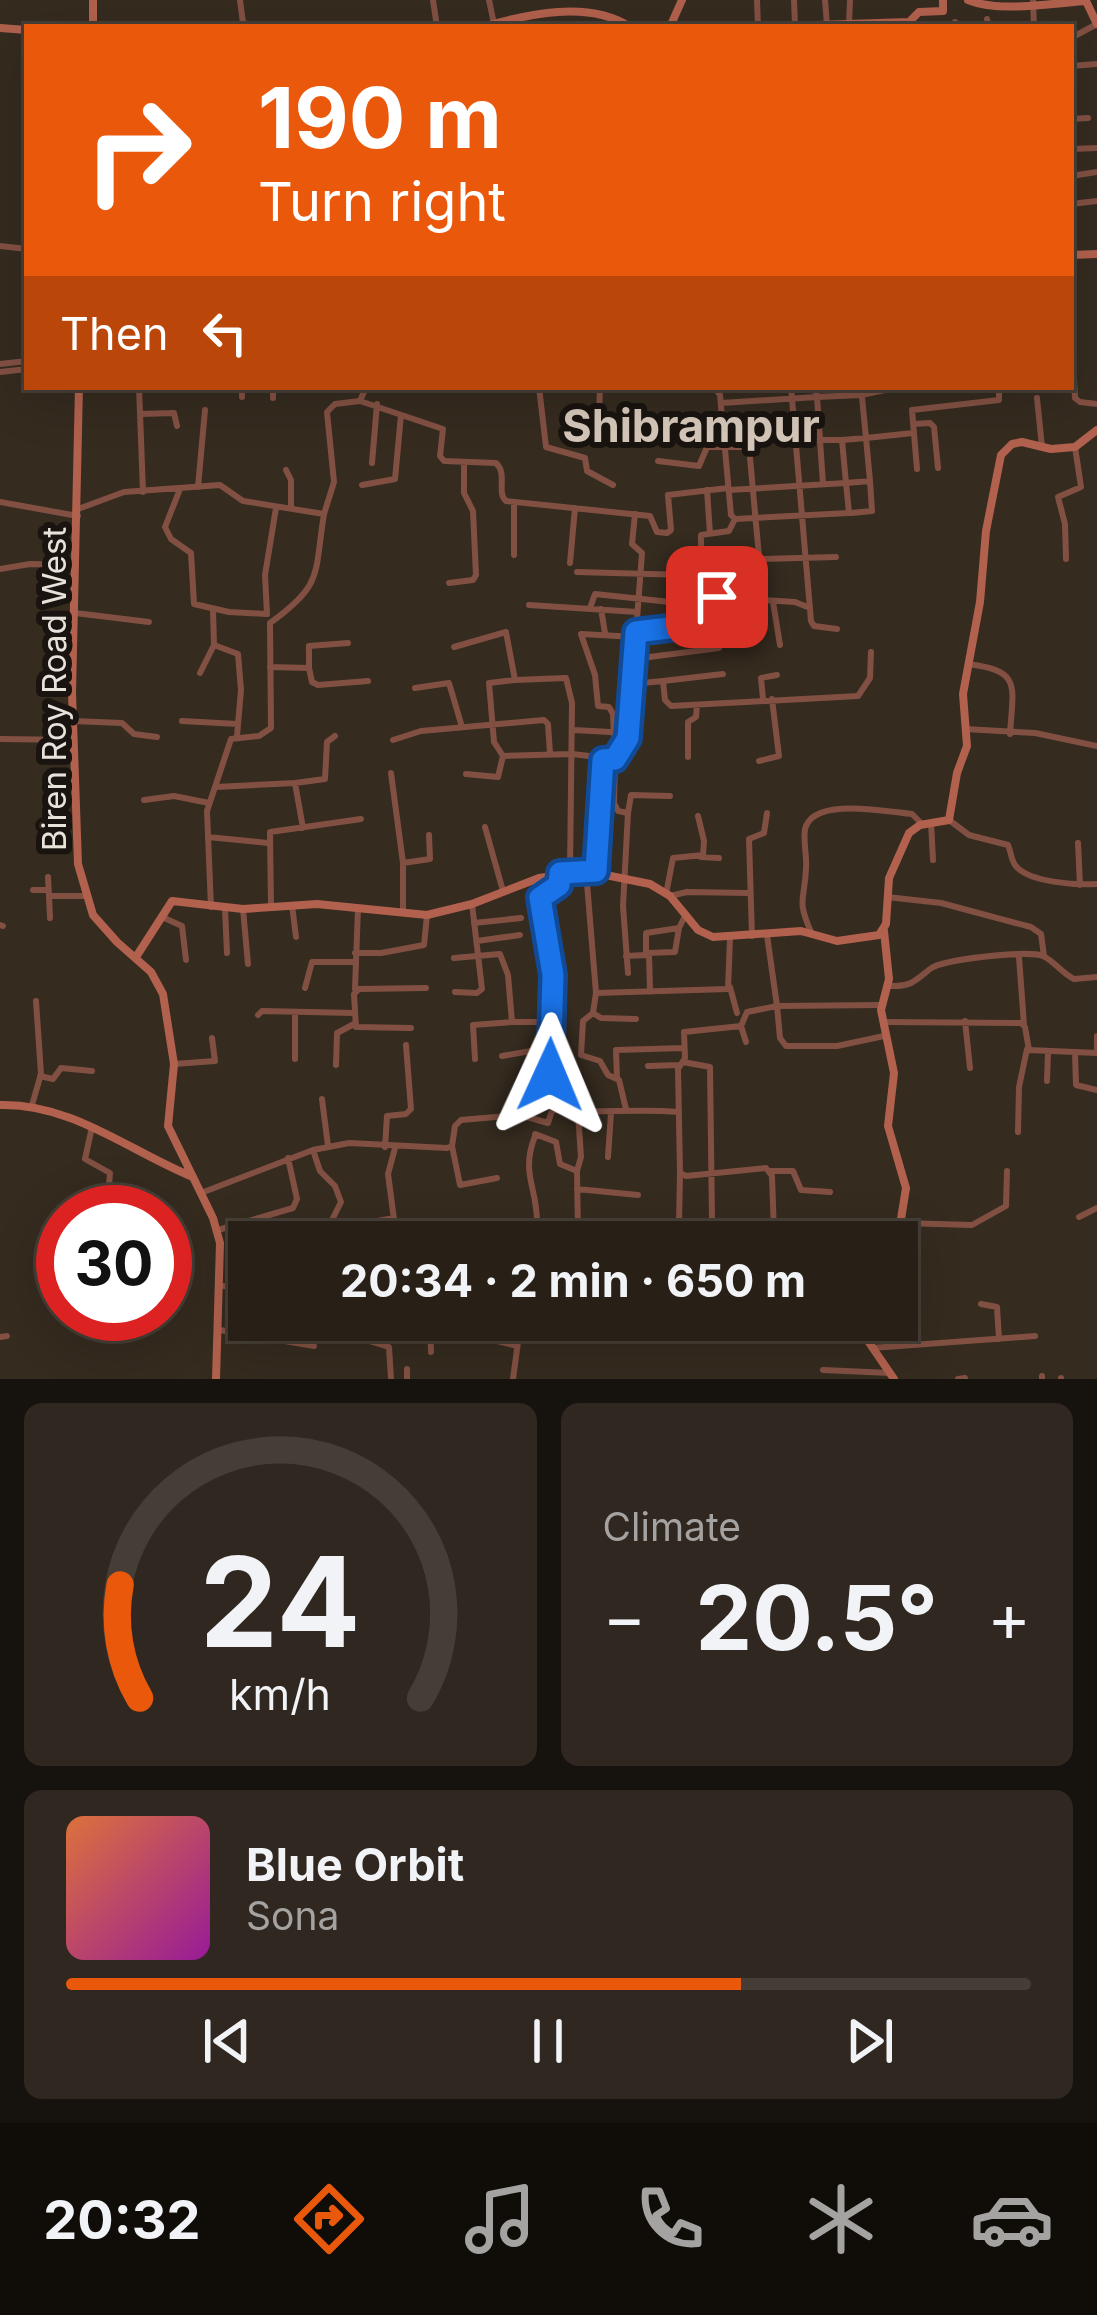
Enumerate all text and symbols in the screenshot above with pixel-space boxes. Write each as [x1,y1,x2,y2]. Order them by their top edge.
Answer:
text: 190 m [258,67,502,168]
icon: right [60,72,216,228]
text: Turn right [258,169,506,234]
icon: left [192,300,258,366]
text: Then [60,306,168,361]
district label: Shibrampur [562,398,820,453]
street label: Biren Roy Road West [34,527,74,851]
pin [666,546,768,648]
icon: arrive [684,564,750,630]
position arrow [487,1012,613,1138]
speed limit sign: 30 [36,1185,192,1341]
text: 20:34 · 2 min · 650 m [340,1253,806,1308]
text: Climate [603,1503,741,1550]
text: 24 [200,1526,361,1677]
text: 20.5° [695,1563,938,1672]
text: − [603,1577,646,1657]
text: + [987,1577,1031,1657]
text: km/h [229,1667,331,1719]
text: Blue Orbit [246,1837,464,1892]
text: Sona [246,1892,339,1939]
icon: previous [194,2008,260,2074]
icon: pause [515,2008,581,2074]
icon: next [837,2008,903,2074]
icon: directions [287,2177,371,2261]
icon: music [458,2177,542,2261]
icon: phone [628,2177,712,2261]
icon: climate [799,2177,883,2261]
icon: car [970,2177,1054,2261]
text: 20:32 [43,2187,201,2252]

